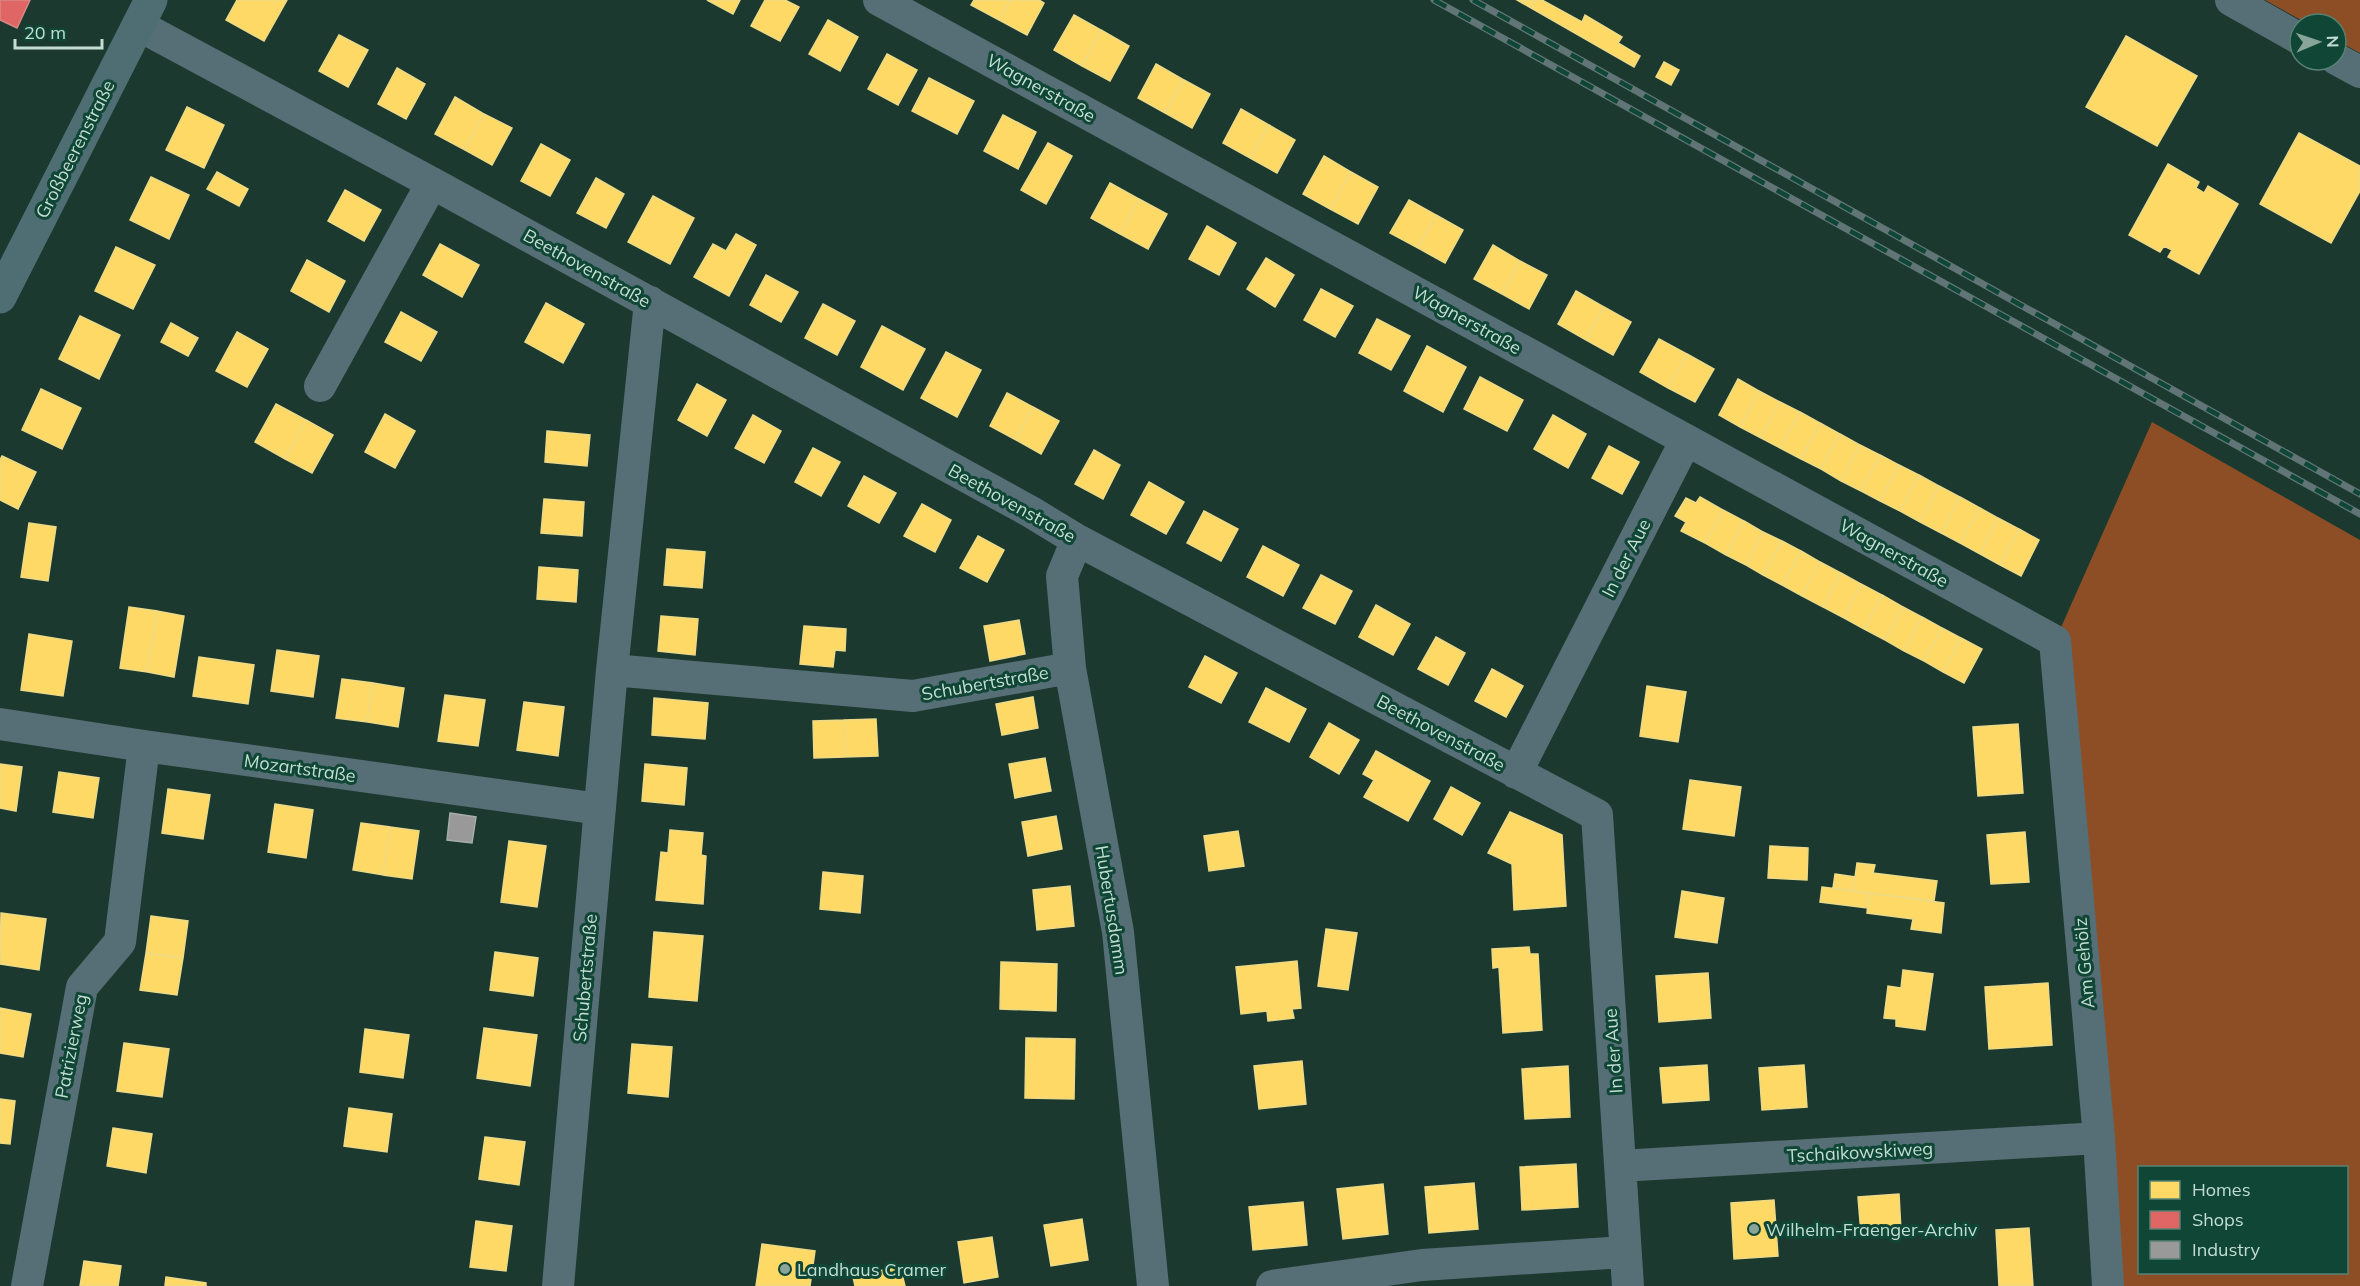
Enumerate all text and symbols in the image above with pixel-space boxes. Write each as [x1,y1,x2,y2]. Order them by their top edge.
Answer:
scale bar [15,12,102,50]
north arrow [2288,12,2348,72]
text: 20 m [24,21,66,44]
text: N [2323,35,2343,48]
street label: Wagnerstraße [983,49,1099,127]
street label: Großbeerenstraße [30,76,120,222]
street label: Beethovenstraße [519,223,655,313]
street label: Wagnerstraße [1409,281,1525,359]
street label: Beethovenstraße [944,458,1080,548]
street label: Wagnerstraße [1836,514,1952,592]
street label: In der Aue [1596,515,1656,601]
street label: Schubertstraße [920,661,1050,705]
street label: Beethovenstraße [1373,689,1509,777]
street label: Mozartstraße [243,749,357,787]
street label: Hubertusdamm [1090,844,1134,976]
street label: Schubertstraße [568,913,602,1043]
street label: Am Gehölz [2069,917,2099,1009]
street label: Patrizierweg [50,992,92,1100]
street label: In der Aue [1599,1008,1627,1094]
street label: Tschaikowskiweg [1786,1137,1934,1167]
legend [2138,1166,2348,1274]
text: Homes [2192,1178,2251,1201]
text: Shops [2192,1208,2244,1231]
place label: Wilhelm-Fraenger-Archiv [1766,1218,1978,1241]
marker: Wilhelm-Fraenger-Archiv [1747,1222,1761,1236]
text: Industry [2192,1238,2261,1261]
place label: Landhaus Cramer [797,1258,946,1281]
marker: Landhaus Cramer [778,1262,792,1276]

